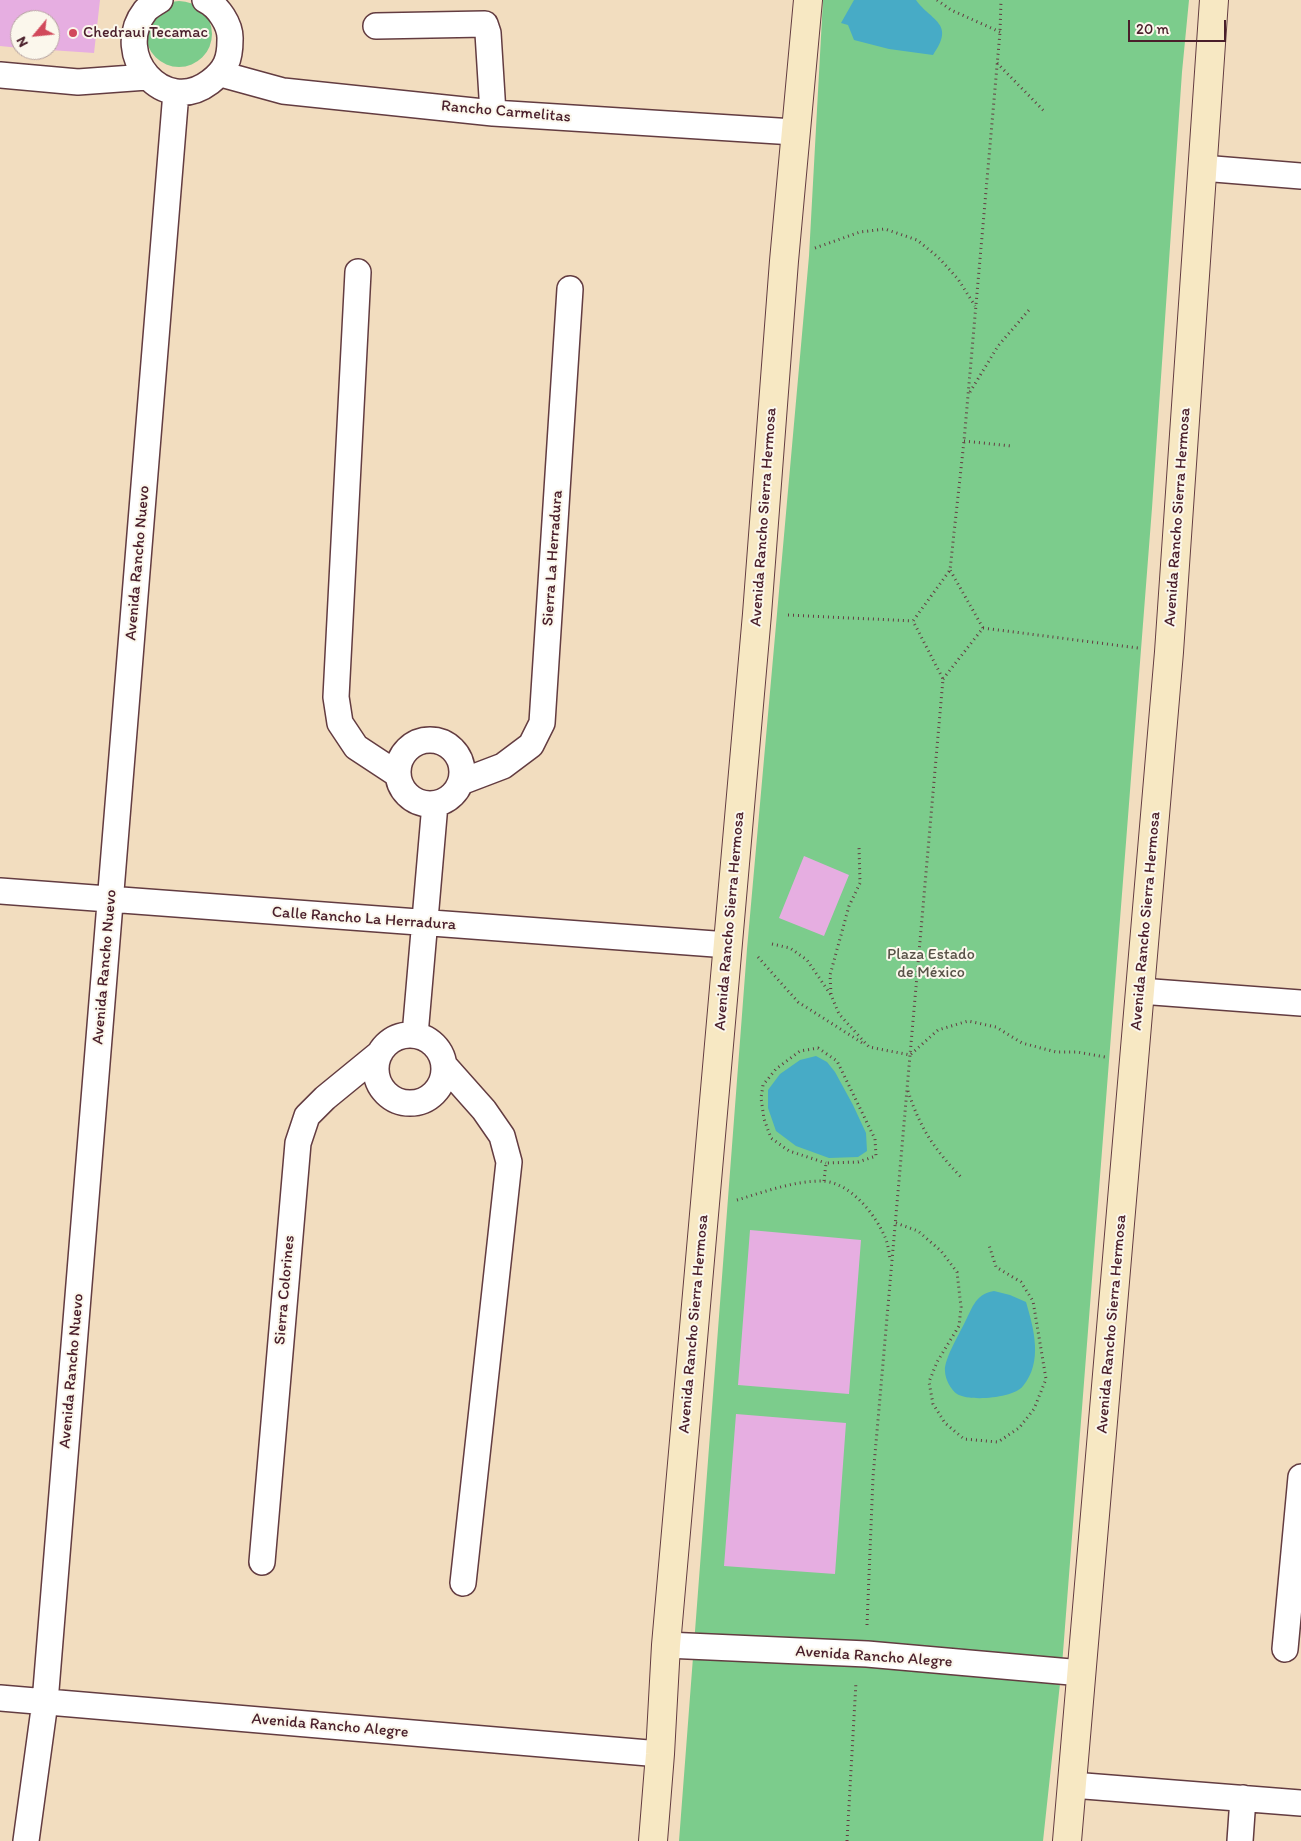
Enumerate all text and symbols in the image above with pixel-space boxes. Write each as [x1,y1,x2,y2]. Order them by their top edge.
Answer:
north arrow [10,10,60,60]
scale bar [1131,10,1228,42]
text: 20 m [1136,20,1169,38]
place label: Chedraui Tecamac [83,23,208,43]
marker: Chedraui Tecamac [67,27,79,39]
text: N [12,34,32,50]
street label: Rancho Carmelitas [440,97,572,127]
street label: Avenida Rancho Sierra Hermosa [747,407,781,627]
street label: Avenida Rancho Sierra Hermosa [1161,407,1195,627]
street label: Avenida Rancho Nuevo [122,485,154,641]
street label: Sierra La Herradura [539,489,567,627]
street label: Avenida Rancho Sierra Hermosa [711,811,749,1031]
street label: Avenida Rancho Sierra Hermosa [1127,811,1165,1031]
street label: Avenida Rancho Nuevo [89,889,121,1045]
street label: Calle Rancho La Herradura [271,903,457,935]
park label: Plaza Estado de México [887,945,975,983]
street label: Avenida Rancho Sierra Hermosa [675,1214,713,1434]
street label: Avenida Rancho Sierra Hermosa [1093,1214,1131,1434]
street label: Sierra Colorines [271,1234,299,1346]
street label: Avenida Rancho Nuevo [56,1293,88,1449]
street label: Avenida Rancho Alegre [795,1642,953,1672]
street label: Avenida Rancho Alegre [251,1710,409,1742]

